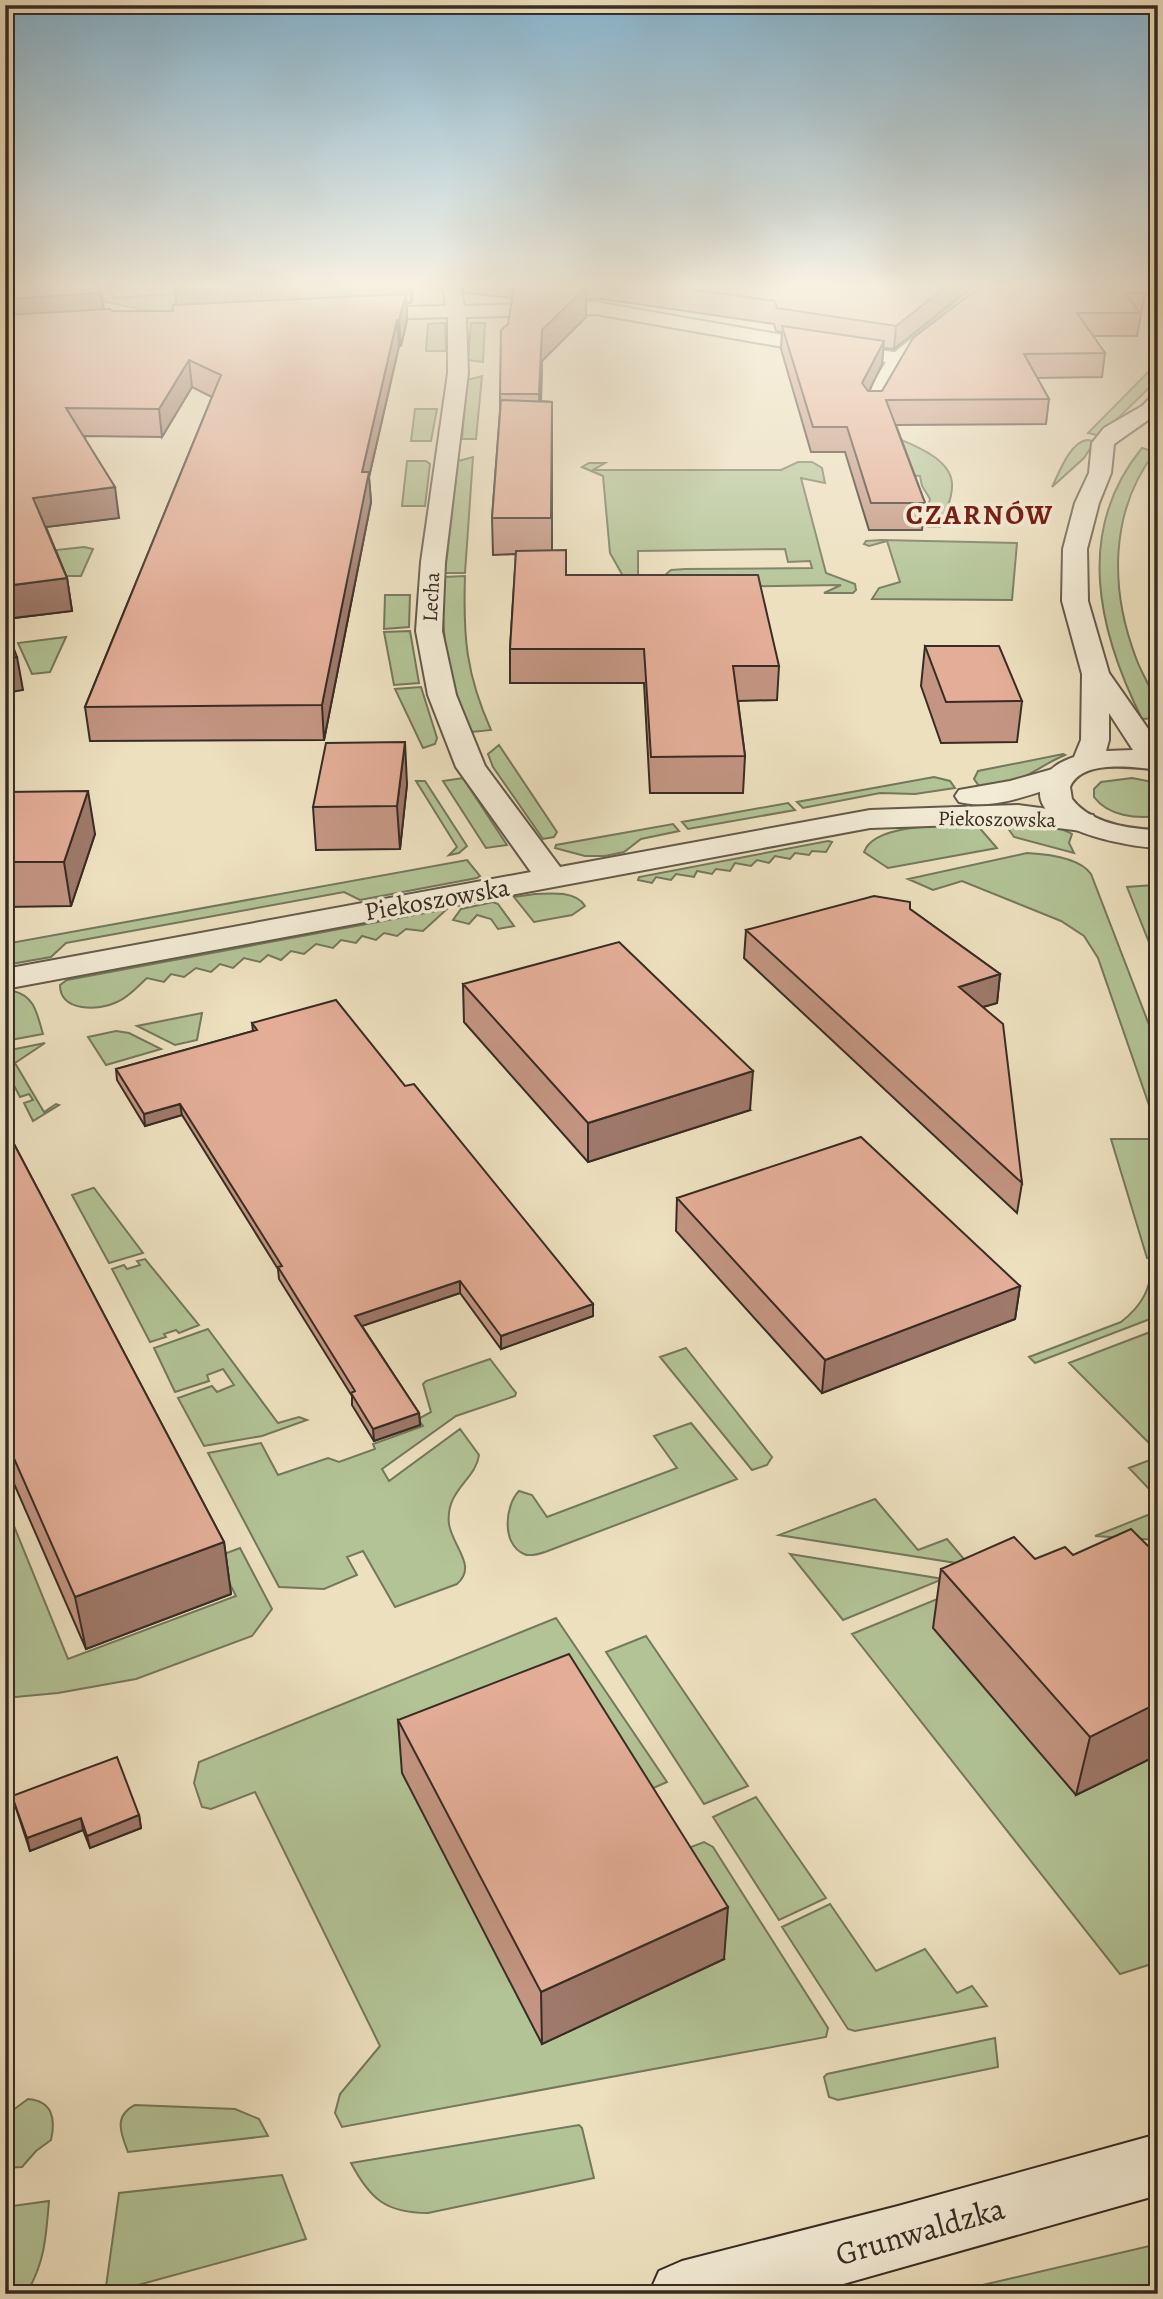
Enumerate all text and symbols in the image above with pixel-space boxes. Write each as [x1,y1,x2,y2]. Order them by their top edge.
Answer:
district label: CZARNÓW [906,496,1054,534]
street label: Lecha [416,571,446,623]
street label: Piekoszowska [938,804,1057,834]
street label: Piekoszowska [362,870,512,929]
street label: Grunwaldzka [830,2186,1010,2276]

